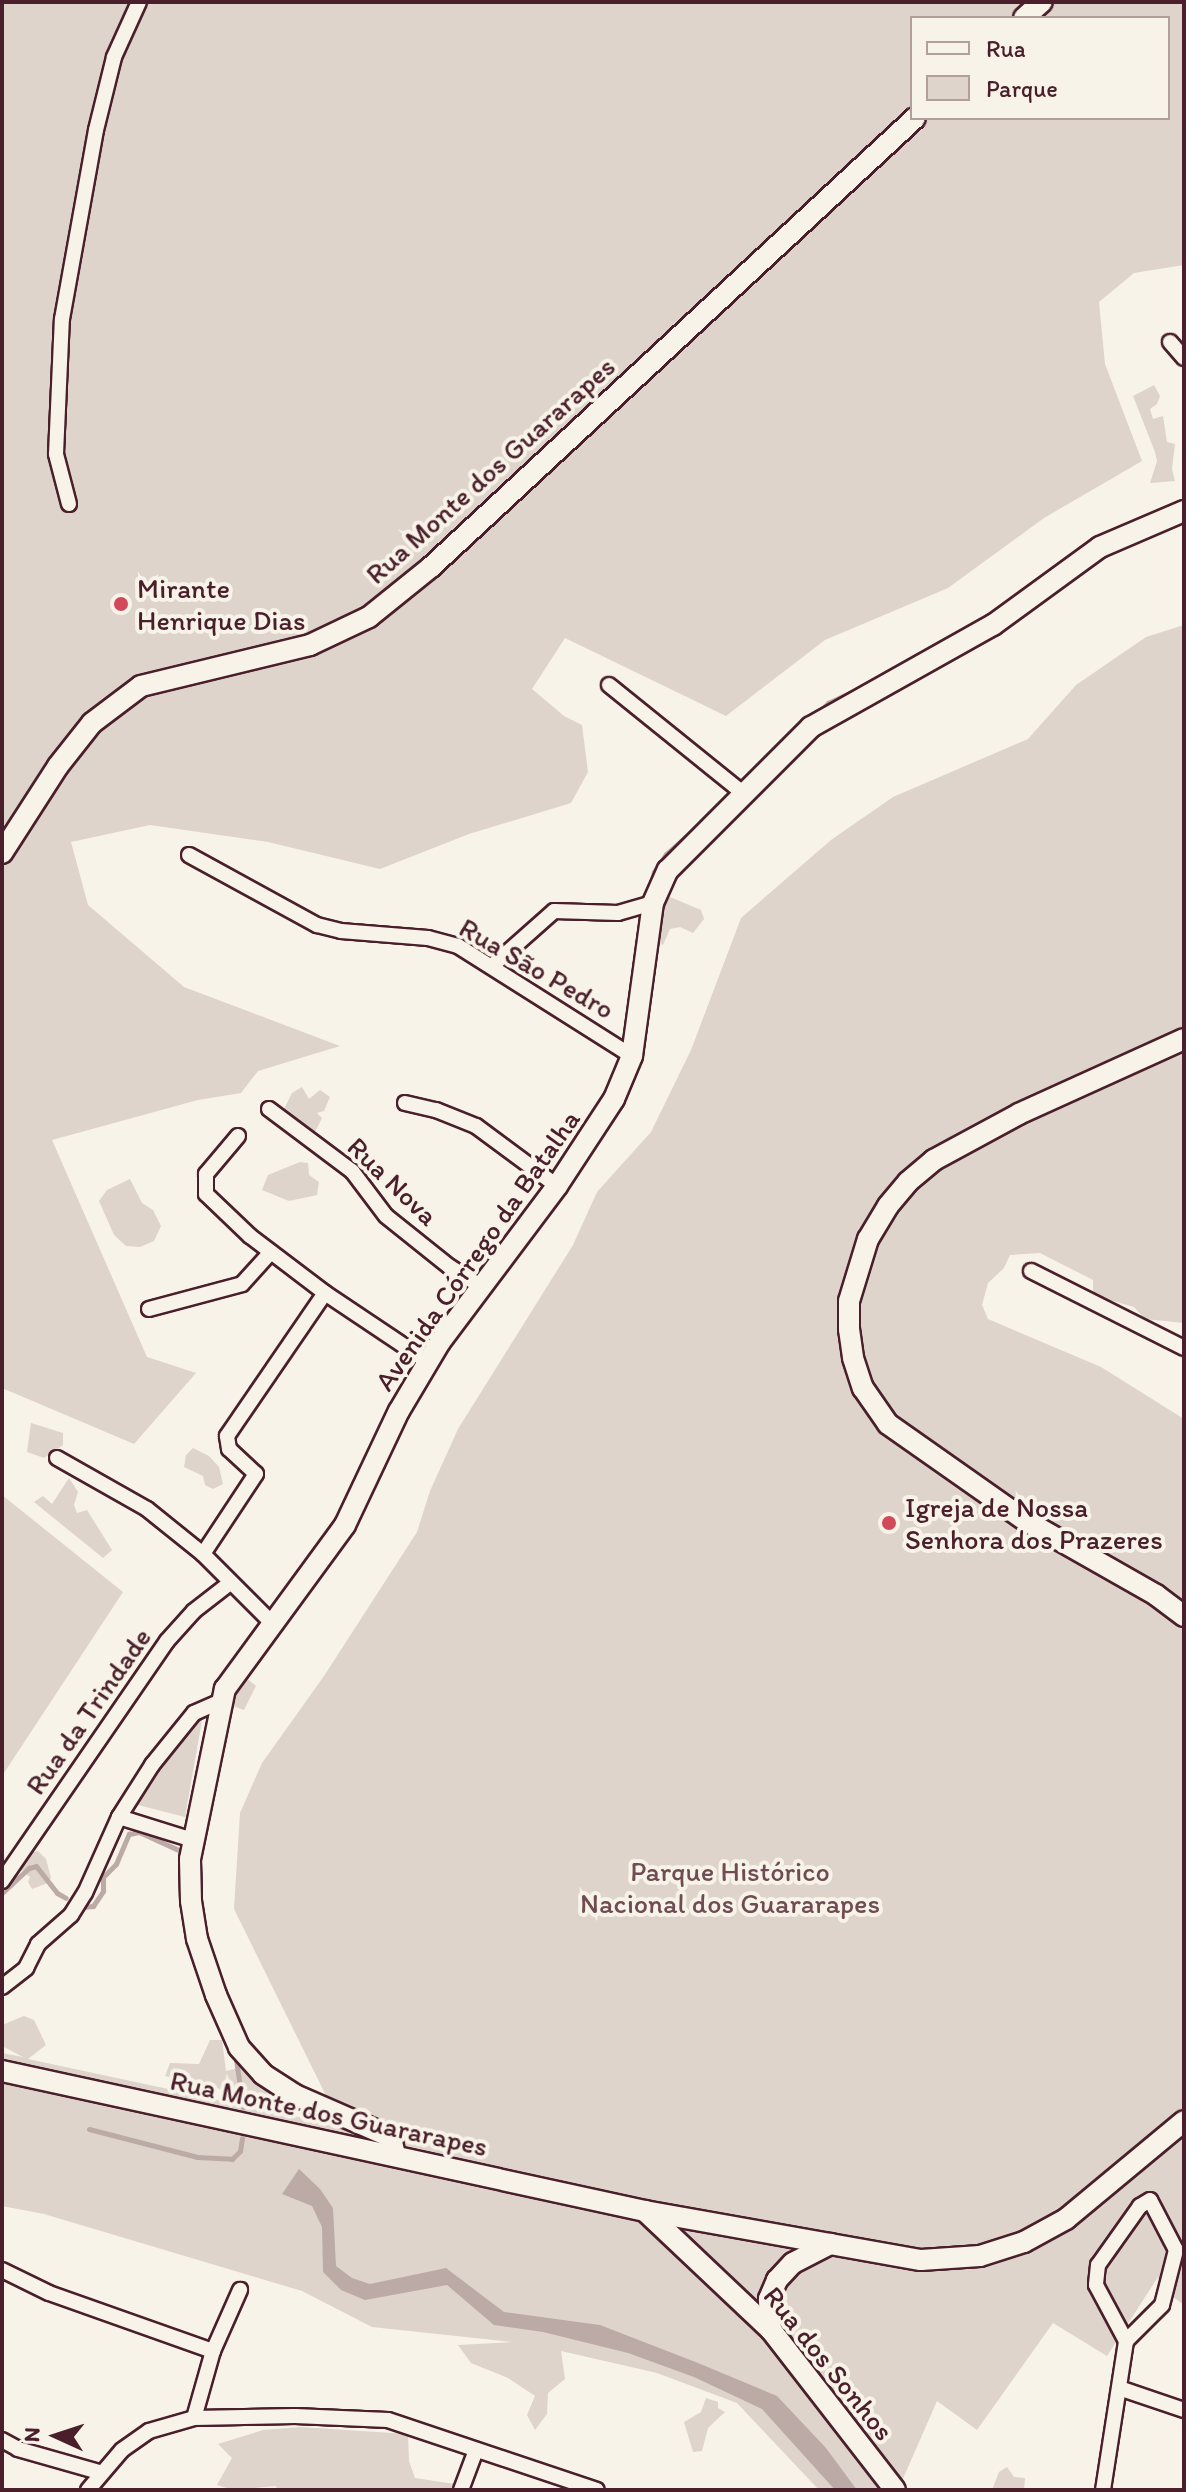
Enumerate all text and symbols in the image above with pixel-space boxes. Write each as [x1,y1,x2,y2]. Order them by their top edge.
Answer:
legend [910,16,1170,120]
text: Rua [986,34,1026,63]
text: Parque [986,74,1058,103]
street label: Rua Monte dos Guararapes [359,349,621,591]
place label: Mirante Henrique Dias [137,571,305,637]
marker: Mirante Henrique Dias [112,595,130,613]
street label: Rua São Pedro [454,910,620,1026]
street label: Avenida Córrego da Batalha [367,1103,587,1397]
street label: Rua Nova [341,1130,445,1232]
place label: Igreja de Nossa Senhora dos Prazeres [905,1490,1164,1556]
marker: Igreja de Nossa Senhora dos Prazeres [880,1514,898,1532]
street label: Rua da Trindade [19,1622,157,1800]
park label: Parque Histórico Nacional dos Guararapes [580,1854,880,1920]
street label: Rua Monte dos Guararapes [167,2063,491,2163]
street label: Rua dos Sonhos [757,2279,901,2447]
north arrow [16,2396,96,2476]
text: N [18,2427,45,2443]

